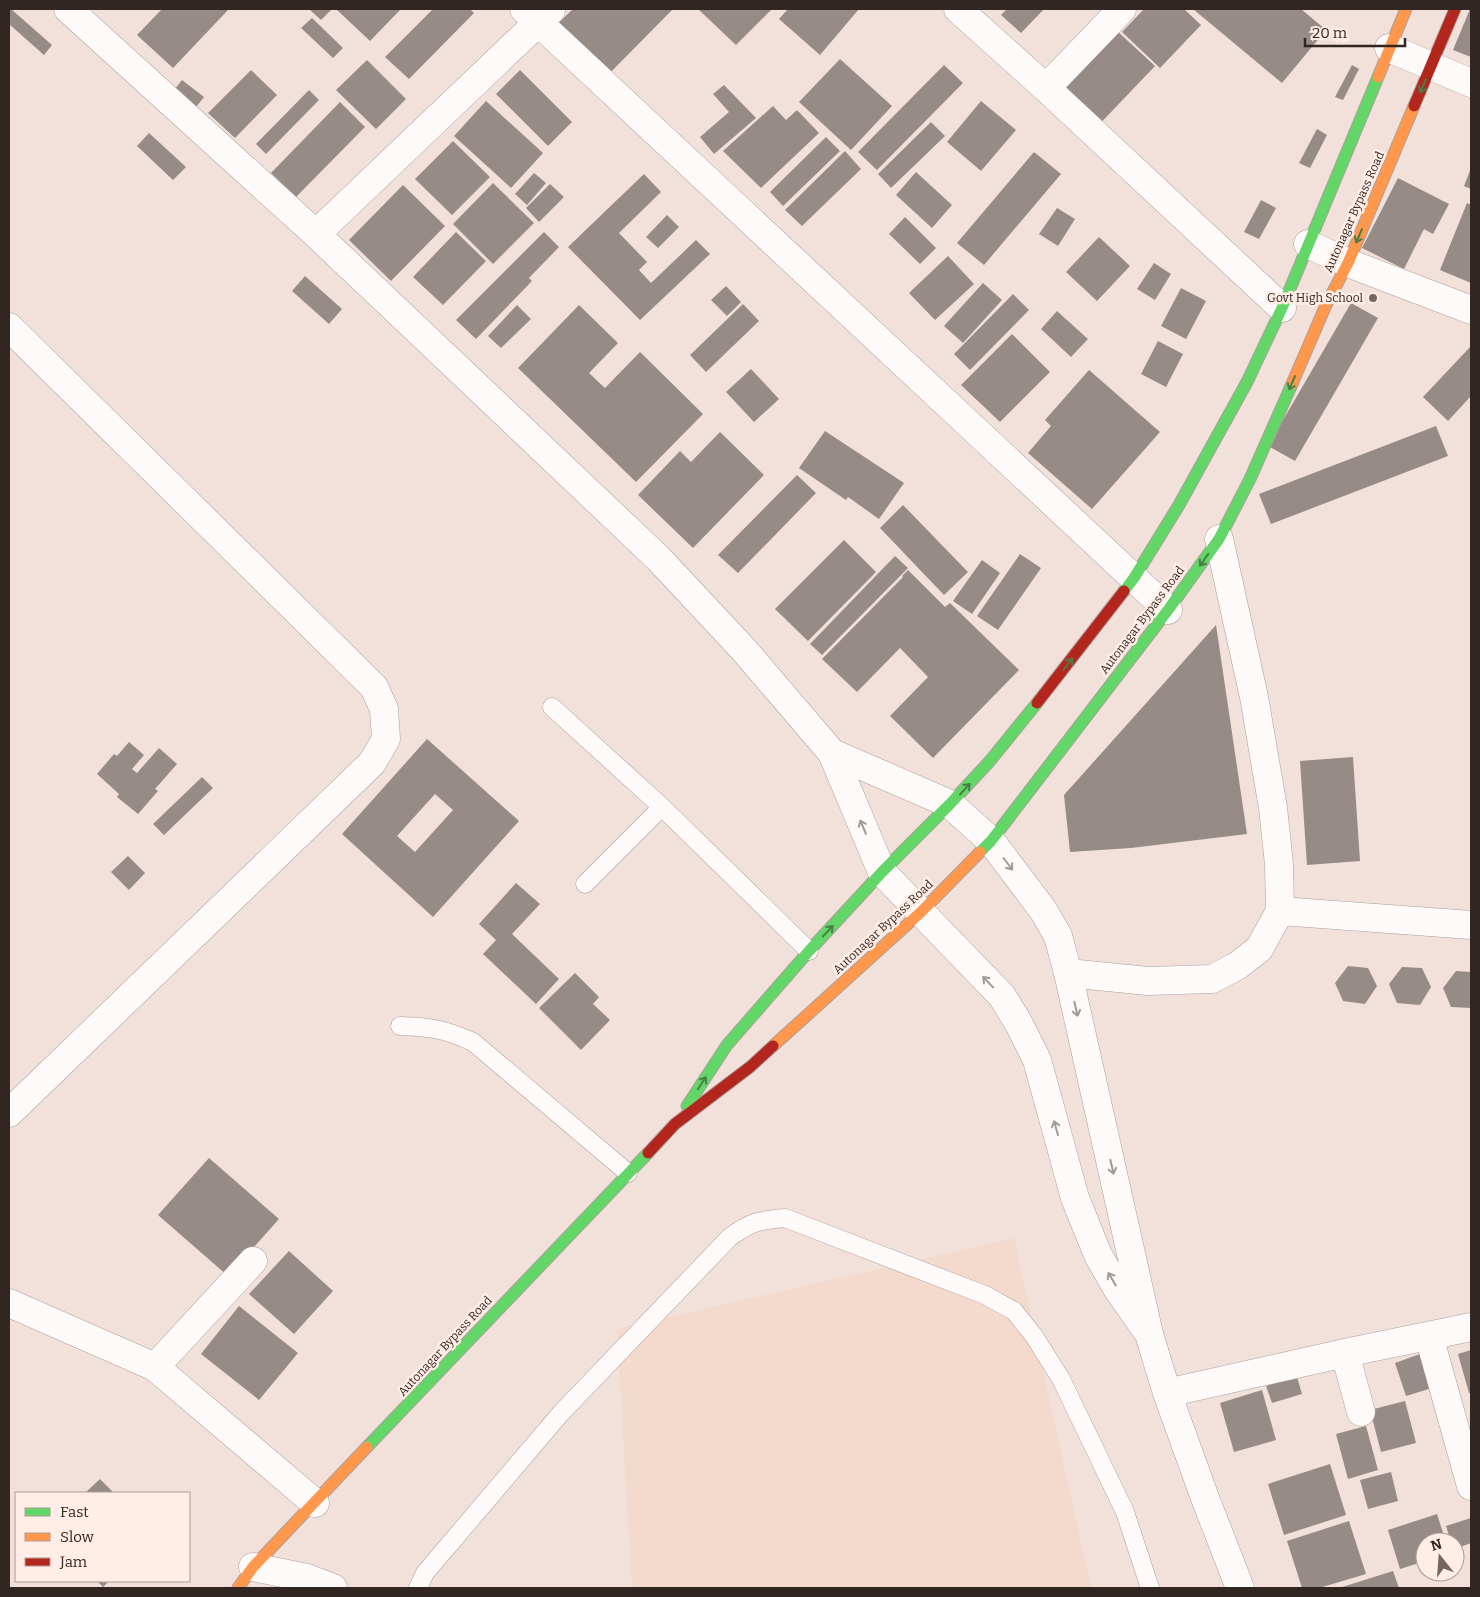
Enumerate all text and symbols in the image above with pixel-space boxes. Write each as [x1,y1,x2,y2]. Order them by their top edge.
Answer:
scale bar [1305,15,1405,47]
text: 20 m [1312,24,1348,42]
one-way arrow [1417,78,1427,93]
street label: Autonagar Bypass Road [1321,149,1387,275]
one-way arrow [1354,228,1364,243]
place label: Govt High School [1267,291,1364,305]
marker: Govt High School [1367,292,1379,304]
one-way arrow [1286,375,1296,390]
one-way arrow [1199,553,1209,567]
street label: Autonagar Bypass Road [1097,563,1187,677]
one-way arrow [1063,658,1074,671]
one-way arrow [959,782,971,795]
one-way arrow [858,820,867,835]
one-way arrow [1003,857,1014,870]
street label: Autonagar Bypass Road [830,877,936,977]
one-way arrow [822,924,834,937]
one-way arrow [982,976,994,989]
one-way arrow [1072,1000,1081,1016]
one-way arrow [697,1076,707,1090]
one-way arrow [1050,1120,1060,1136]
one-way arrow [1108,1159,1117,1175]
one-way arrow [1107,1272,1117,1287]
street label: Autonagar Bypass Road [395,1293,495,1399]
legend [15,1492,190,1582]
text: Fast [60,1503,89,1521]
text: Slow [60,1528,95,1546]
north arrow [1415,1532,1465,1582]
text: N [1429,1535,1444,1555]
text: Jam [59,1553,88,1571]

